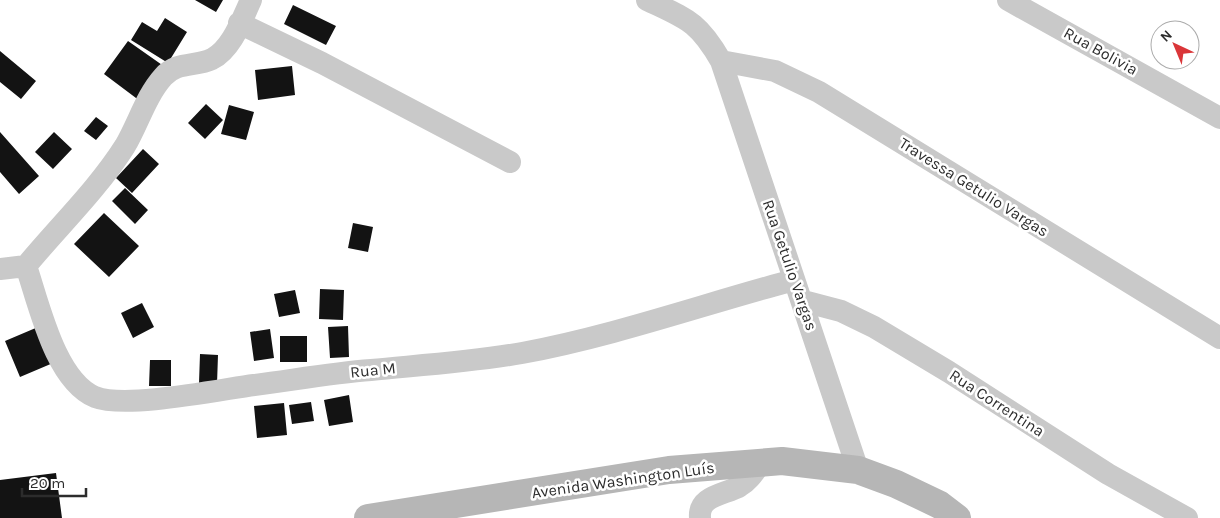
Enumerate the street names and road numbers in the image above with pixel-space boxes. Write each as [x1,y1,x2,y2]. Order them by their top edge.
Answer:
street label: Rua Bolivia [1061,23,1141,79]
street label: Travessa Getulio Vargas [896,133,1052,241]
street label: Rua Getulio Vargas [759,197,821,333]
street label: Rua M [349,358,397,382]
street label: Rua Correntina [946,365,1048,441]
street label: Avenida Washington Luís [530,458,716,502]

